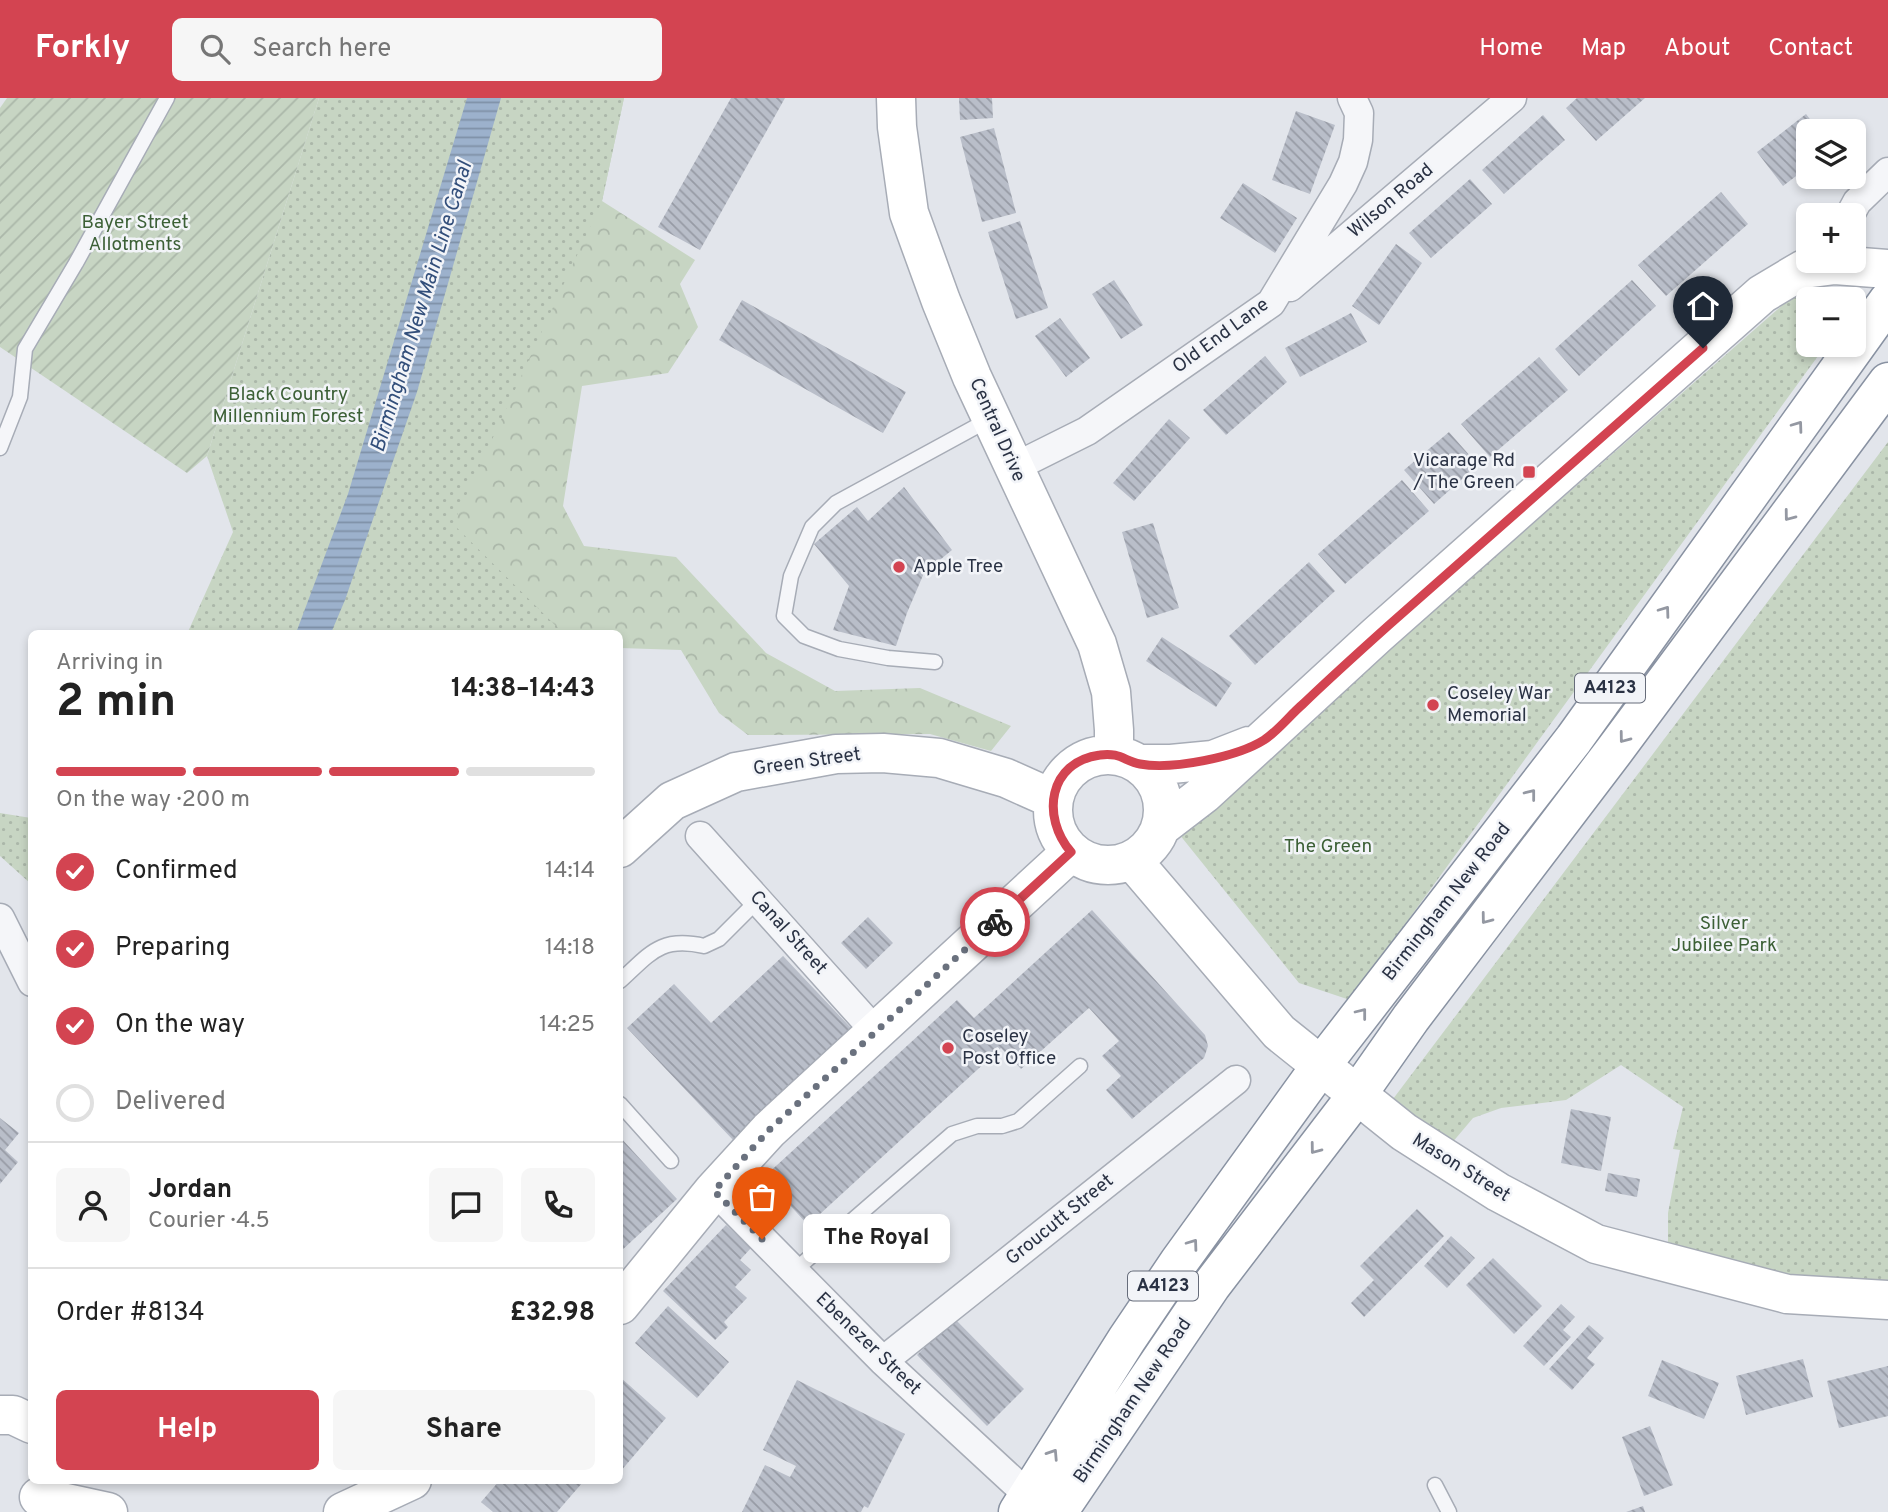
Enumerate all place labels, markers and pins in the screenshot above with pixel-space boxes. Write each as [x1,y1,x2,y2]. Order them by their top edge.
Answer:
pin [1673,276,1733,348]
place label: Vicarage Rd / The Green [1413,449,1515,495]
marker: Vicarage Rd / The Green [1521,464,1537,480]
place label: Apple Tree [913,555,1003,579]
marker: Apple Tree [891,559,907,575]
place label: Coseley War Memorial [1447,682,1551,728]
marker: Coseley War Memorial [1425,697,1441,713]
place label: Coseley Post Office [962,1025,1056,1071]
marker: Coseley Post Office [940,1040,956,1056]
pin [732,1167,792,1239]
callout: The Royal [804,1214,951,1264]

